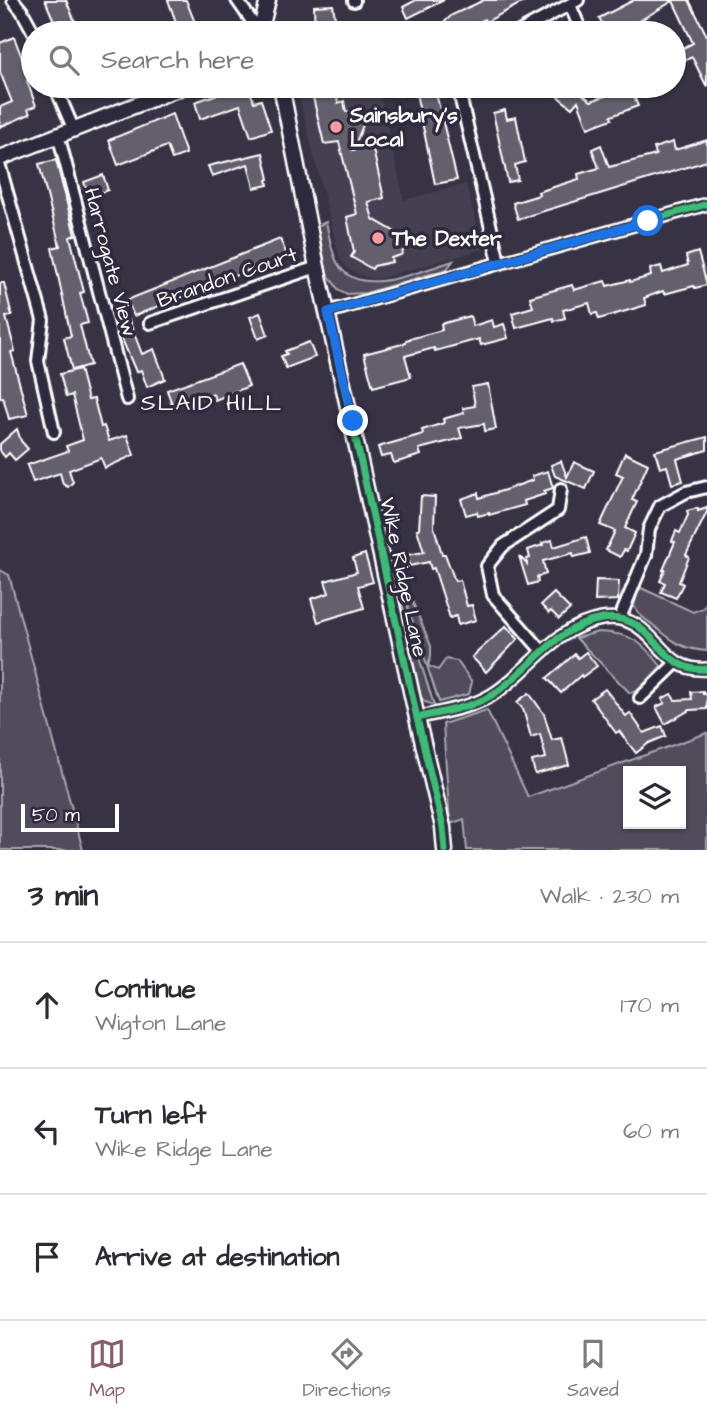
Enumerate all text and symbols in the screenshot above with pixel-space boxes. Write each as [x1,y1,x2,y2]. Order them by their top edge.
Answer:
search box [21,21,686,98]
icon: search [45,41,83,79]
text: Search here [101,42,254,78]
place label: Sainsbury's Local [349,101,458,154]
marker: Sainsbury's Local [328,119,344,135]
street label: Harrogate View [75,185,144,340]
route start [632,205,663,236]
place label: The Dexter [391,224,502,253]
marker: The Dexter [370,230,386,246]
street label: Brandon Court [153,240,302,315]
district label: SLAID HILL [141,387,283,419]
route end [337,405,368,436]
street label: Wike Ridge Lane [371,495,435,660]
map controls [623,766,686,829]
button: layers [623,766,686,829]
scale bar [21,801,119,833]
text: 50 m [32,802,80,829]
text: 3 min [28,875,98,917]
text: Walk · 230 m [540,880,679,912]
text: Continue [95,971,196,1007]
icon: ahead [28,986,66,1024]
text: 170 m [620,989,679,1021]
text: Wigton Lane [95,1007,227,1039]
text: Turn left [95,1097,206,1133]
icon: left [28,1112,66,1150]
text: 60 m [623,1115,679,1147]
text: Wike Ridge Lane [95,1133,273,1165]
icon: arrive [28,1238,66,1276]
text: Arrive at destination [95,1239,340,1275]
tab: Map [88,1335,126,1404]
tab: Directions [302,1335,391,1404]
tab: Saved [567,1335,619,1404]

